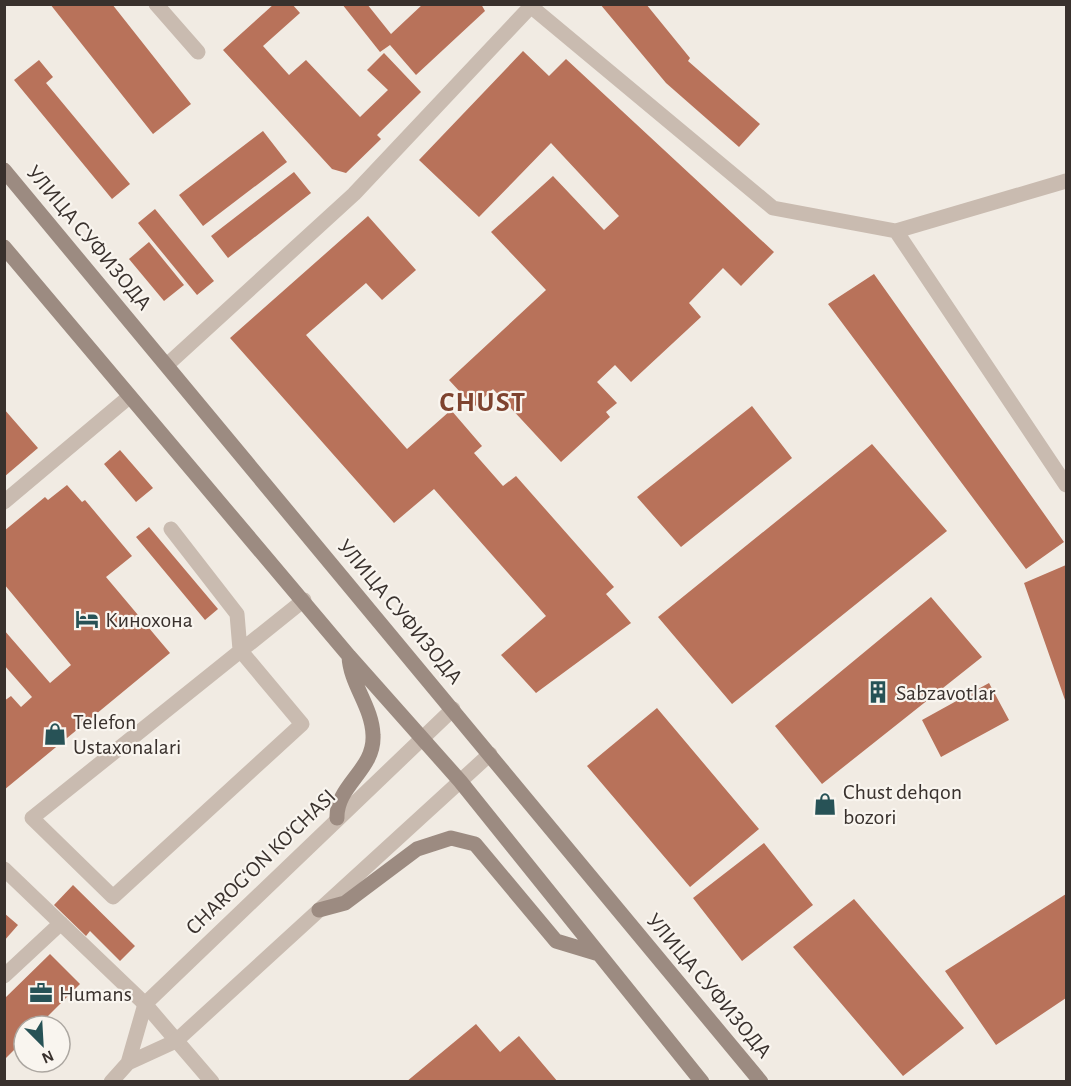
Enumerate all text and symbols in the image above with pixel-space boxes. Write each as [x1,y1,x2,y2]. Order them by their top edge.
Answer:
street label: УЛИЦА СУФИЗОДА [23,161,156,314]
district label: CHUST [440,389,527,417]
street label: УЛИЦА СУФИЗОДА [334,535,467,688]
hotel icon: Кинохона [74,606,100,632]
place label: Кинохона [105,609,193,631]
building icon: Sabzavotlar [865,679,891,705]
place label: Sabzavotlar [896,682,995,704]
place label: Telefon Ustaxonalari [73,711,181,758]
shop icon: Telefon Ustaxonalari [42,721,68,747]
place label: Chust dehqon bozori [843,781,962,828]
street label: CHAROG‘ON KO‘CHASI [182,785,340,939]
shop icon: Chust dehqon bozori [812,791,838,817]
street label: УЛИЦА СУФИЗОДА [643,909,776,1062]
office icon: Humans [28,980,54,1006]
place label: Humans [59,983,132,1005]
north arrow [12,1014,72,1074]
text: N [39,1047,56,1066]

